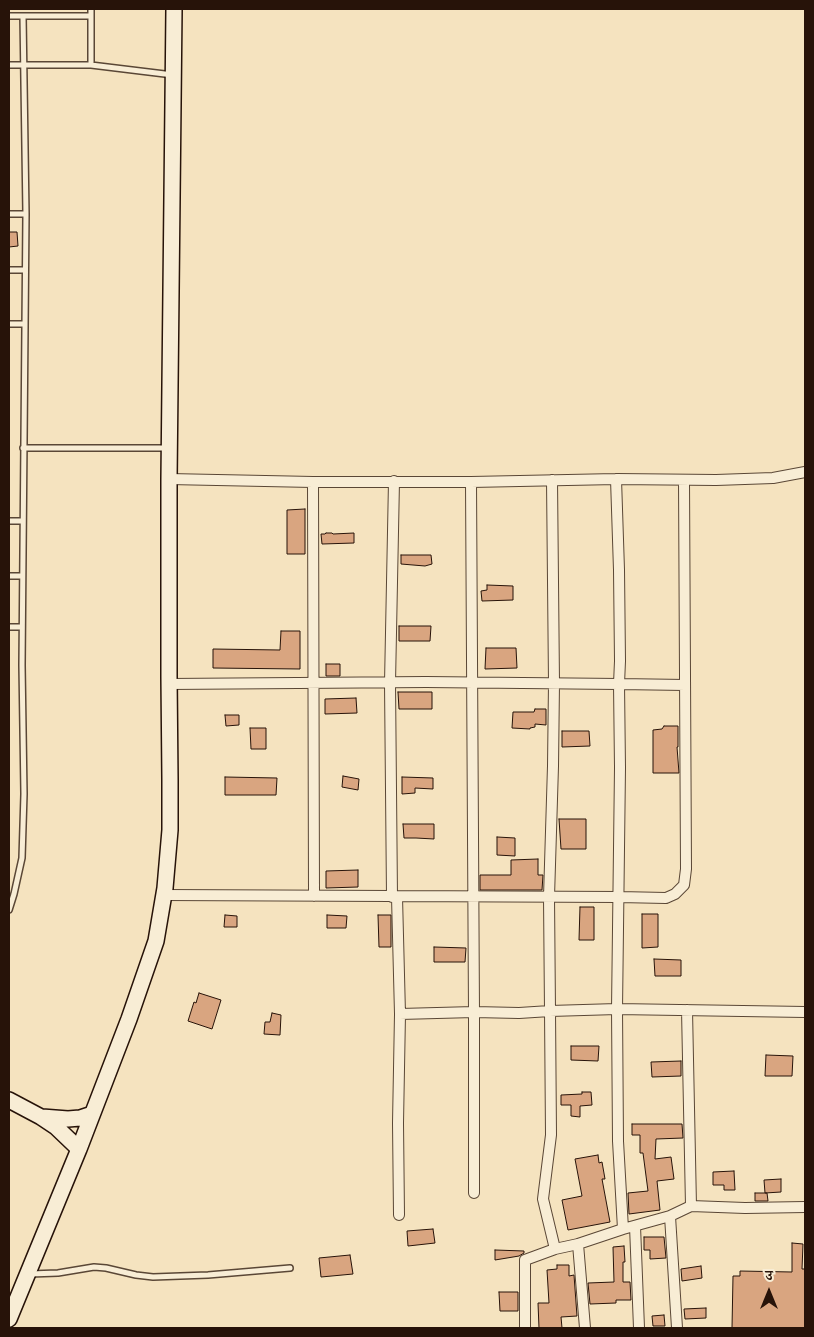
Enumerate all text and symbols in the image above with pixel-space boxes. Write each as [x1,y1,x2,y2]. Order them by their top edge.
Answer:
north arrow [744,1267,794,1317]
text: उ [765,1267,773,1287]

